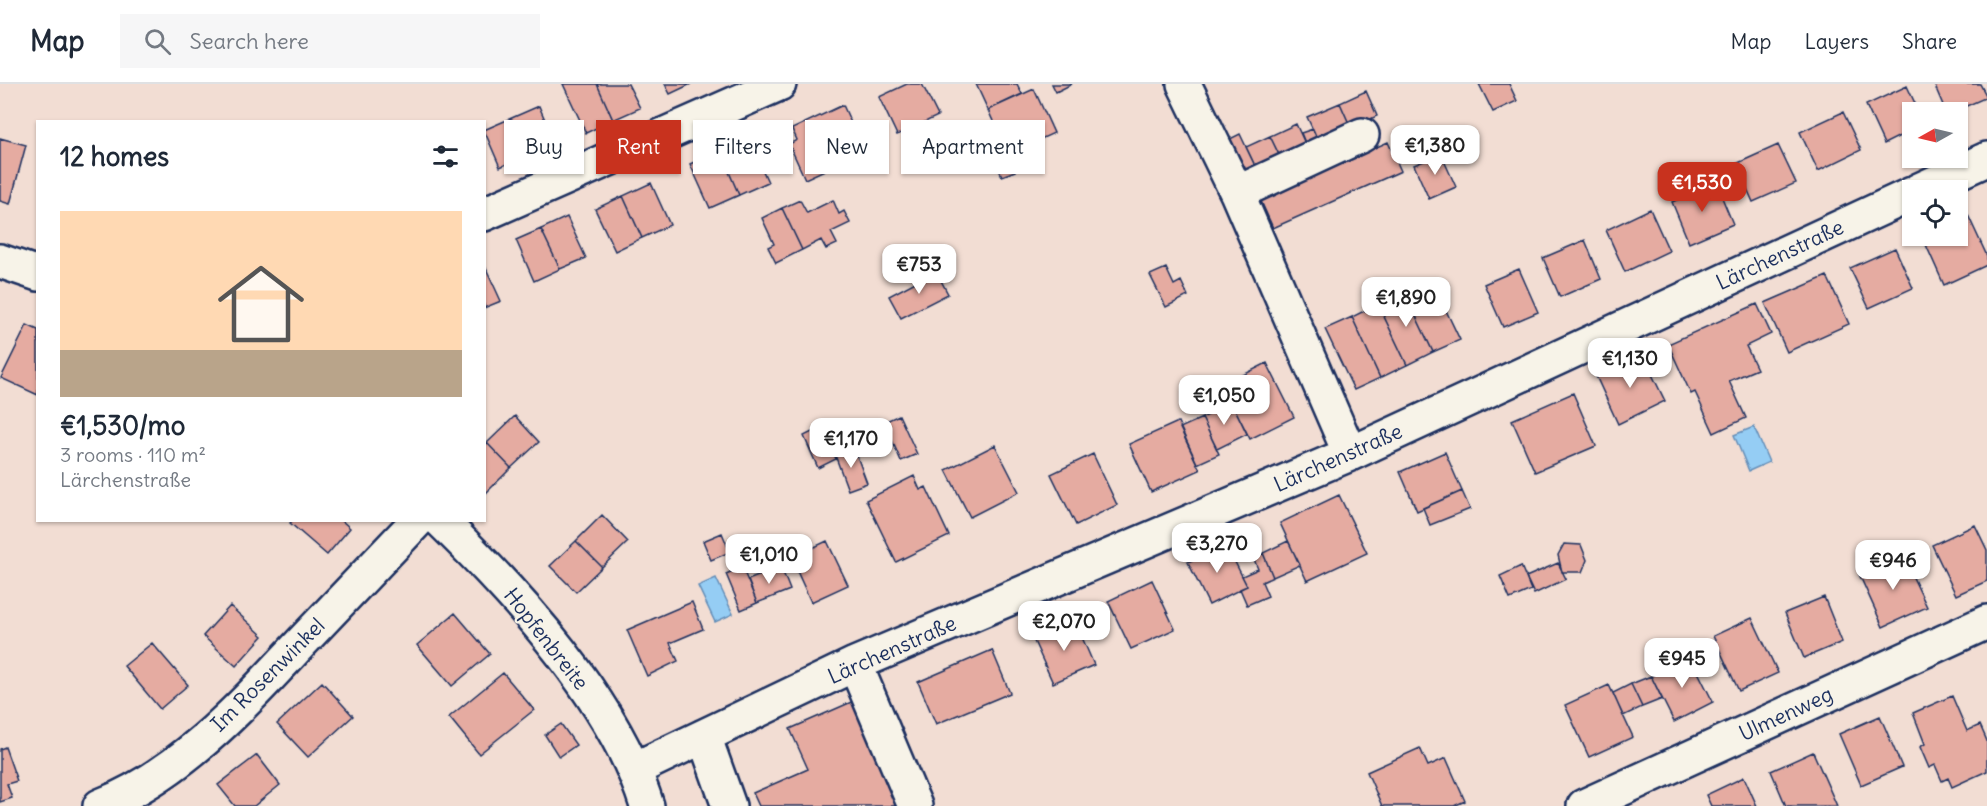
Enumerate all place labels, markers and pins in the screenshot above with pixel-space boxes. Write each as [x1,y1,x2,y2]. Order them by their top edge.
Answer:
pin: €1,380 [1386,125,1484,176]
pin: €1,530 [1653,162,1751,213]
pin: €753 [883,244,955,295]
pin: €1,890 [1357,277,1455,328]
pin: €1,130 [1581,338,1679,389]
pin: €1,050 [1175,375,1273,426]
pin: €1,170 [802,418,900,469]
pin: €3,270 [1168,523,1266,574]
pin: €1,010 [720,534,818,585]
pin: €946 [1857,540,1929,591]
pin: €2,070 [1015,601,1113,652]
pin: €945 [1646,638,1718,689]

